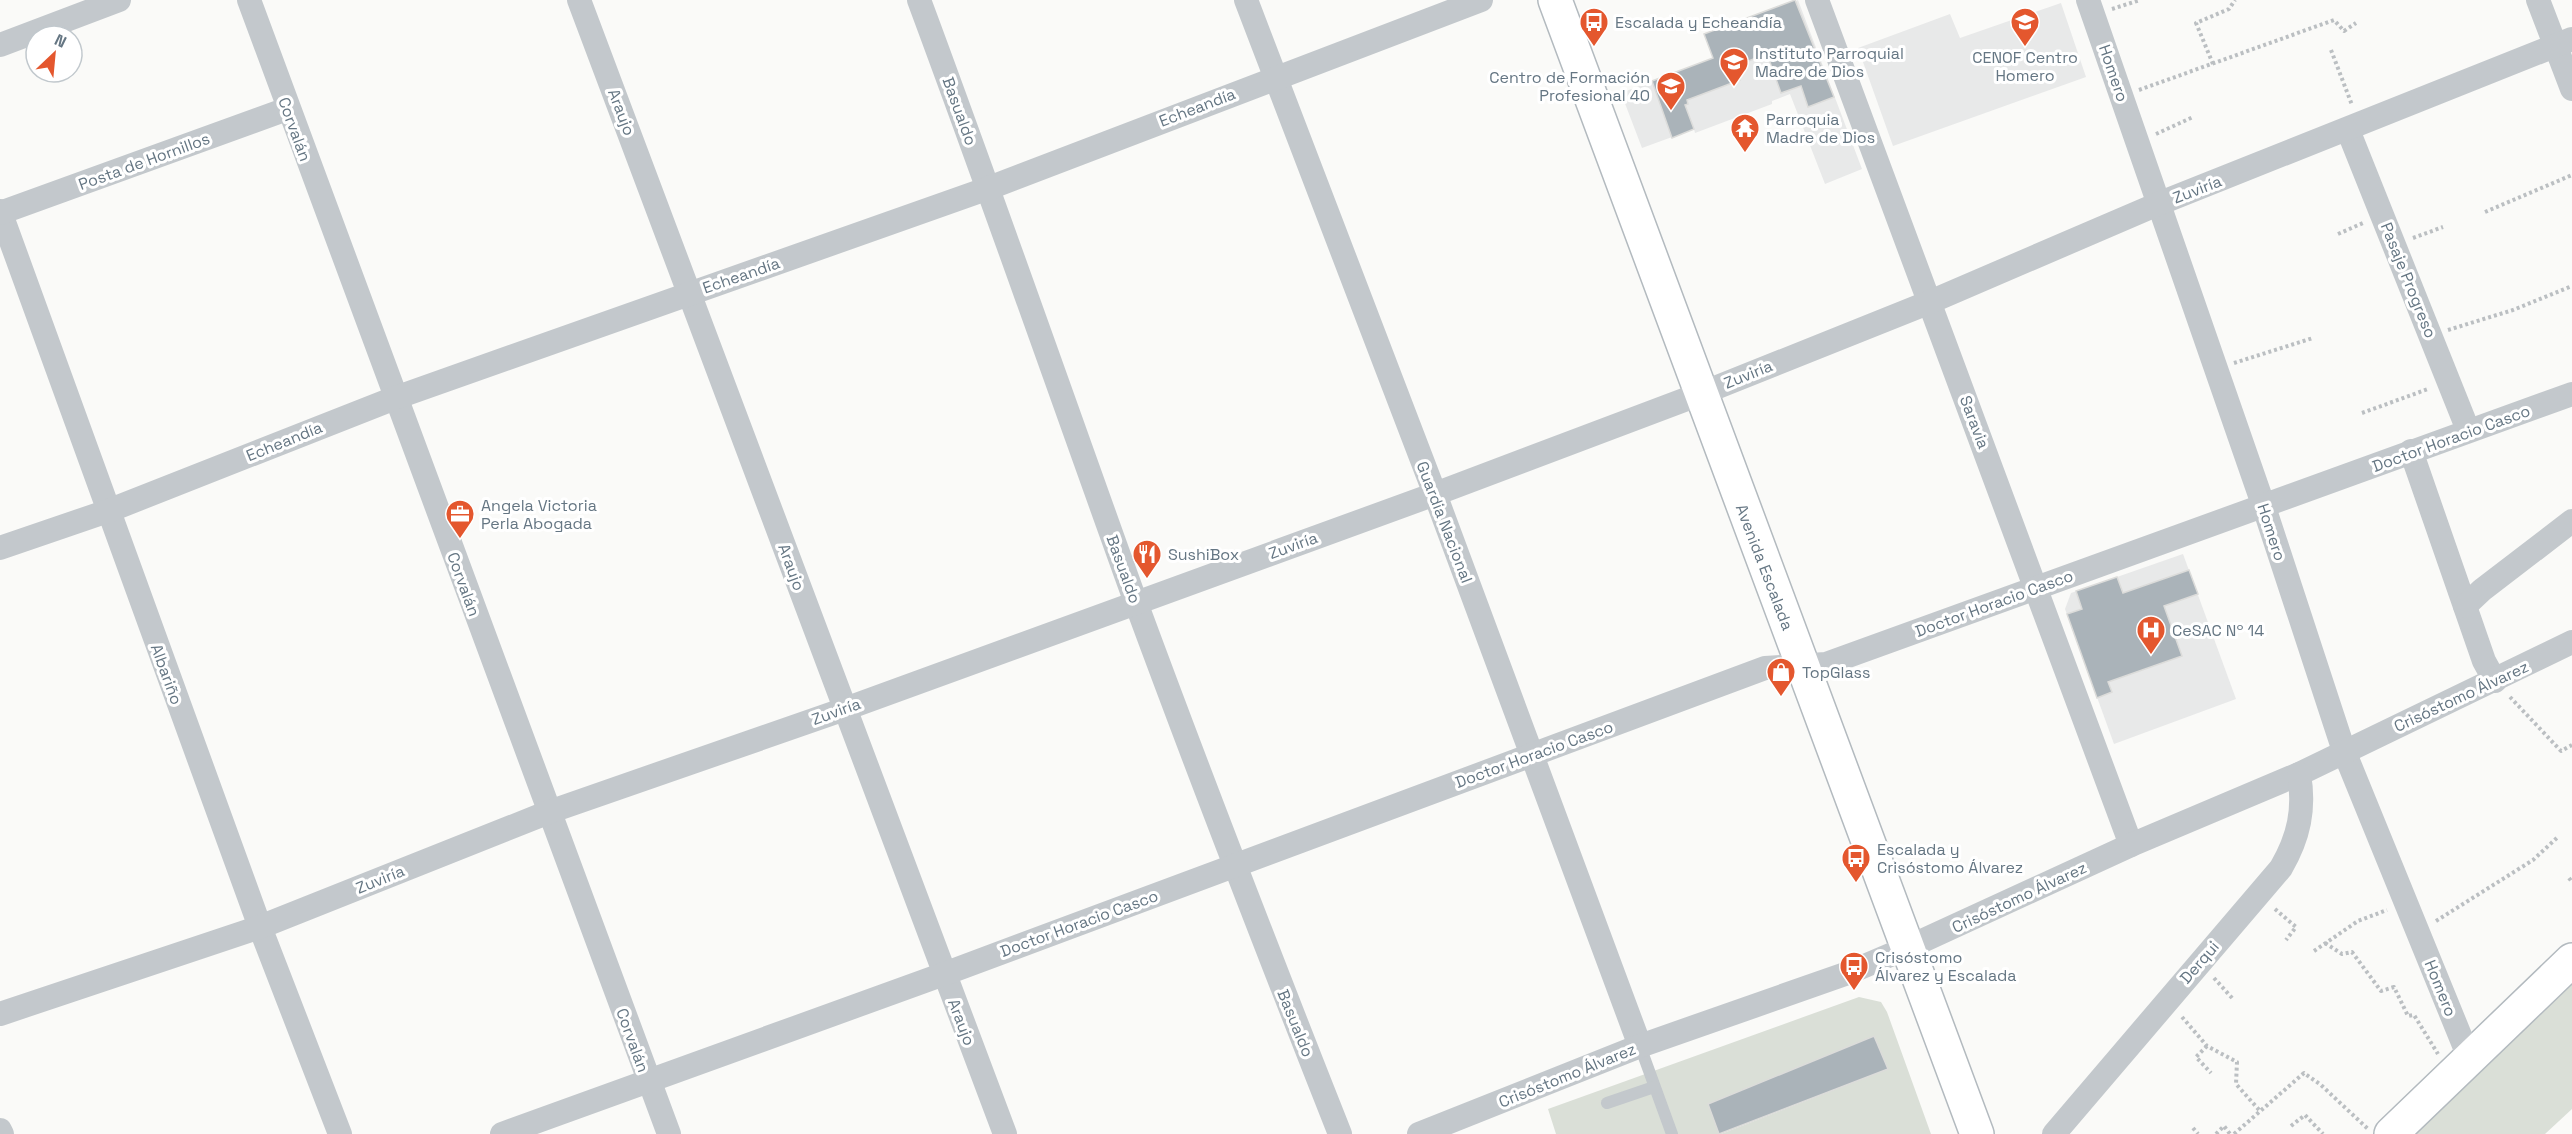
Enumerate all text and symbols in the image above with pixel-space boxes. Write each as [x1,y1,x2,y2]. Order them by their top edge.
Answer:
bus stop icon: Escalada y Echeandía [1578,6,1610,48]
school or university icon: CENOF Centro Homero [2009,6,2041,48]
place label: Escalada y Echeandía [1615,12,1782,33]
north arrow [24,24,84,84]
text: N [51,29,70,53]
street label: Homero [2094,42,2133,105]
place label: Instituto Parroquial Madre de Dios [1755,43,1904,82]
school or university icon: Instituto Parroquial Madre de Dios [1718,46,1750,88]
place label: CENOF Centro Homero [1972,47,2078,86]
place label: Centro de Formación Profesional 40 [1489,67,1650,106]
school or university icon: Centro de Formación Profesional 40 [1655,70,1687,112]
street label: Basualdo [937,74,982,148]
street label: Echeandía [1156,83,1238,132]
street label: Araujo [603,86,640,139]
street label: Corvalán [273,94,316,164]
place label: Parroquia Madre de Dios [1766,109,1875,148]
temple icon: Parroquia Madre de Dios [1729,112,1761,154]
street label: Posta de Hornillos [76,128,213,195]
street label: Zuviría [2170,171,2225,208]
street label: Pasaje Progreso [2376,219,2441,341]
street label: Echeandía [700,252,783,298]
street label: Zuviría [1721,355,1776,394]
street label: Saravia [1955,393,1994,452]
street label: Doctor Horacio Casco [2369,400,2533,477]
street label: Echeandía [243,417,325,466]
street label: Guardia Nacional [1412,458,1477,586]
place label: Angela Victoria Perla Abogada [481,495,597,534]
office icon: Angela Victoria Perla Abogada [444,498,476,540]
street label: Avenida Escalada [1731,501,1798,633]
street label: Homero [2252,501,2291,564]
street label: Zuviría [1266,527,1321,564]
street label: Basualdo [1101,532,1146,606]
restaurant icon: SushiBox [1131,538,1163,580]
street label: Araujo [773,541,810,594]
place label: SushiBox [1168,544,1239,565]
street label: Corvalán [442,549,485,619]
street label: Doctor Horacio Casco [1912,565,2076,642]
hospital icon: CeSAC Nº 14 [2135,614,2167,656]
place label: CeSAC Nº 14 [2172,620,2264,641]
street label: Albariño [146,641,187,707]
shop icon: TopGlass [1765,656,1797,698]
street label: Crisóstomo Álvarez [2391,656,2532,737]
place label: TopGlass [1802,662,1870,683]
street label: Zuviría [809,693,864,730]
street label: Doctor Horacio Casco [1452,716,1616,793]
place label: Escalada y Crisóstomo Álvarez [1877,839,2023,878]
bus stop icon: Escalada y Crisóstomo Álvarez [1840,842,1872,884]
street label: Crisóstomo Álvarez [1949,857,2090,938]
street label: Zuviría [353,860,408,899]
street label: Doctor Horacio Casco [997,885,1161,962]
street label: Derqui [2175,937,2224,988]
place label: Crisóstomo Álvarez y Escalada [1875,947,2016,986]
bus stop icon: Crisóstomo Álvarez y Escalada [1838,950,1870,992]
street label: Homero [2420,957,2461,1020]
street label: Basualdo [1272,986,1319,1060]
street label: Araujo [943,996,980,1049]
street label: Corvalán [611,1005,654,1075]
street label: Crisóstomo Álvarez [1496,1038,1639,1113]

